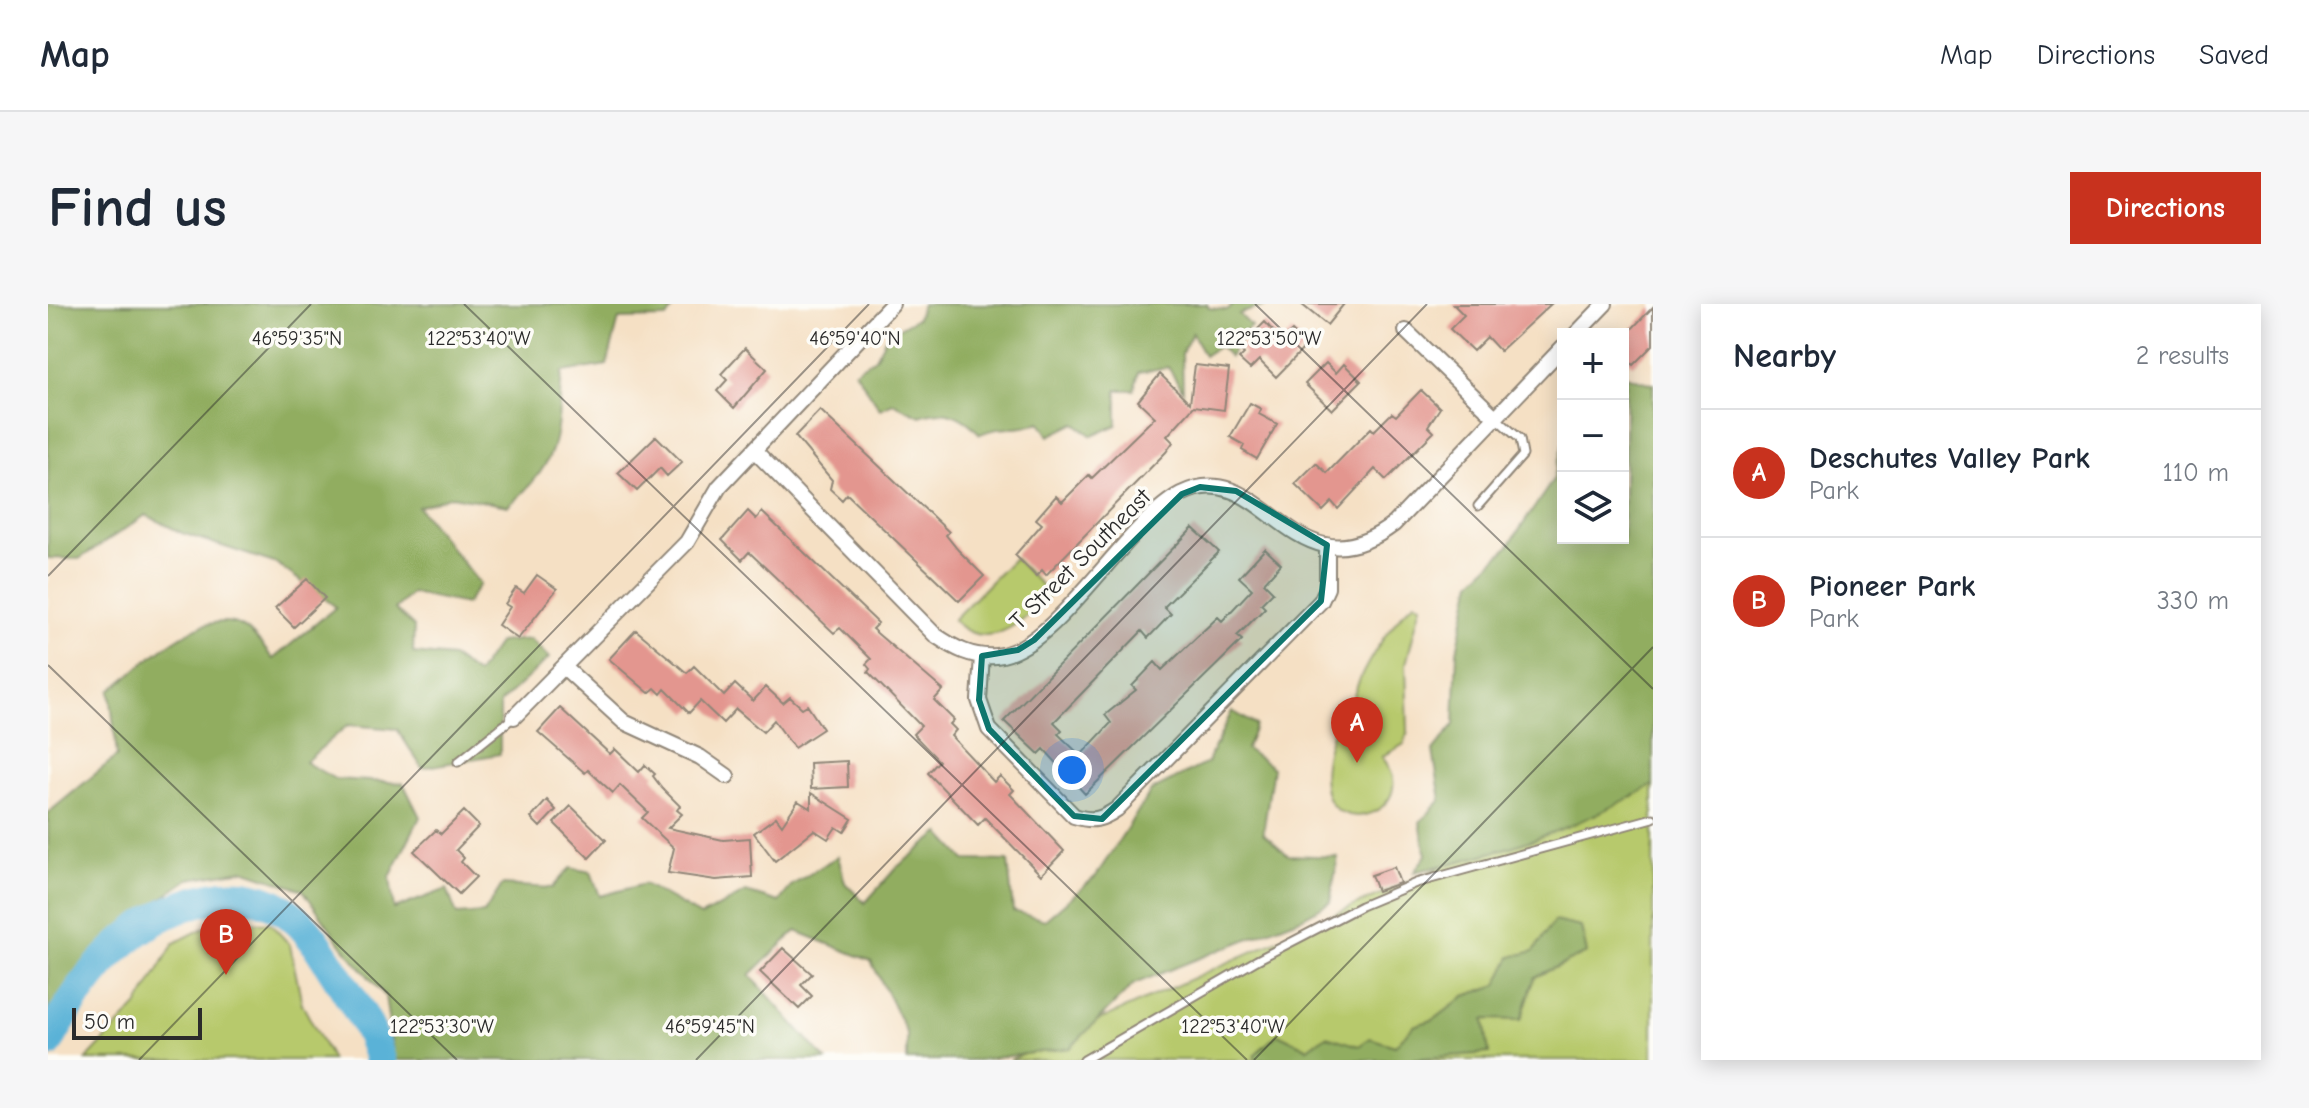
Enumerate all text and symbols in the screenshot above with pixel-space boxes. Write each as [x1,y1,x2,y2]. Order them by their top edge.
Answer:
text: Map [40,33,110,77]
text: Map [1940,39,1993,71]
text: Directions [2037,39,2155,71]
text: Saved [2199,39,2269,71]
button: Directions [2070,172,2261,244]
text: Find us [48,176,227,240]
text: 46°59'35"N [252,327,342,350]
text: 122°53'40"W [427,327,531,350]
text: 46°59'40"N [809,327,901,350]
text: 122°53'50"W [1217,327,1322,350]
map controls [1557,328,1629,544]
button: + [1557,328,1629,400]
text: Nearby [1733,336,1836,376]
text: 2 results [2136,341,2229,371]
button: − [1557,400,1629,472]
text: Deschutes Valley Park [1809,441,2090,476]
text: A [1752,458,1766,488]
text: 110 m [2162,458,2229,488]
button: layers [1557,472,1629,544]
text: Park [1809,476,1859,506]
street label: T Street Southeast [1004,482,1157,635]
text: Pioneer Park [1809,569,1975,604]
text: B [1751,586,1767,616]
text: 330 m [2157,586,2229,616]
text: Park [1809,604,1859,634]
pin: A [1331,697,1383,763]
your location [1052,750,1092,790]
pin: B [200,909,252,975]
scale bar [72,1004,202,1040]
text: 50 m [84,1009,135,1035]
text: 122°53'30"W [390,1015,495,1038]
text: 46°59'45"N [665,1015,755,1038]
text: 122°53'40"W [1181,1015,1285,1038]

